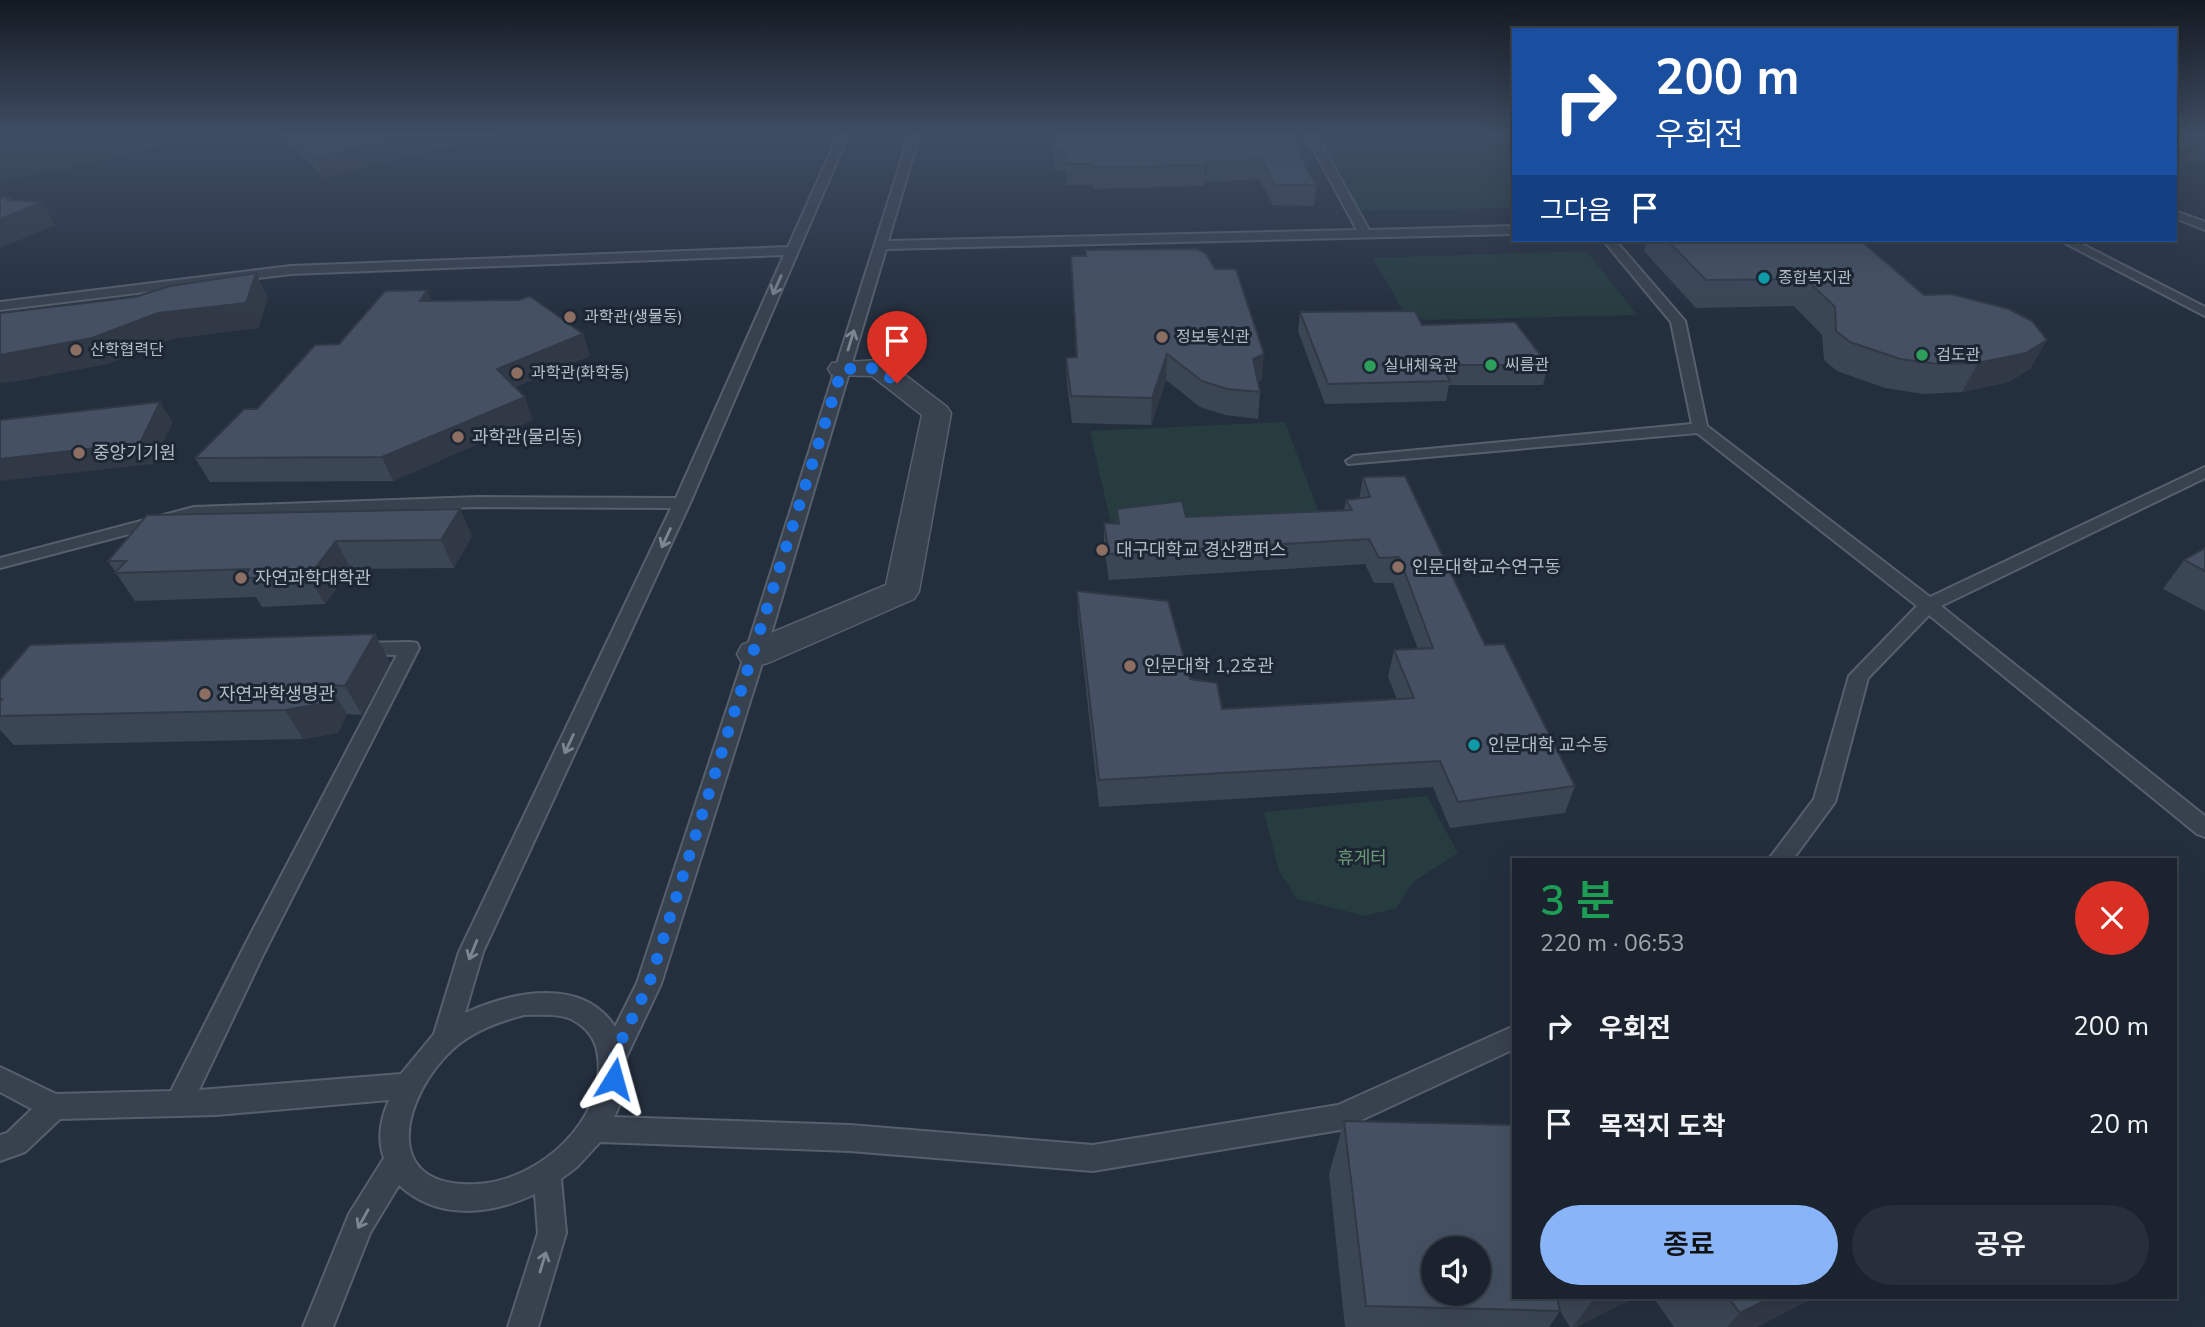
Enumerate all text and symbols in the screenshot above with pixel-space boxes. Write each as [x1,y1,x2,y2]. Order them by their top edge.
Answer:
text: 200 m [1655,44,1799,111]
icon: right [1540,56,1631,147]
text: 우회전 [1655,113,1743,156]
icon: arrive [1626,189,1664,227]
text: 그다음 [1540,193,1612,228]
place label: 종합복지관 [1778,267,1852,289]
marker: 종합복지관 [1756,270,1772,286]
one-way arrow [770,274,783,295]
place label: 과학관(생물동) [584,306,682,328]
marker: 과학관(생물동) [562,309,578,325]
pin [867,311,927,383]
icon: arrive [878,322,916,360]
place label: 정보통신관 [1176,326,1250,348]
one-way arrow [845,329,858,351]
marker: 정보통신관 [1154,329,1170,345]
place label: 산학협력단 [90,339,164,361]
marker: 산학협력단 [68,342,84,358]
place label: 검도관 [1936,344,1980,366]
marker: 검도관 [1914,347,1930,363]
place label: 씨름관 [1505,354,1549,376]
place label: 실내체육관 [1384,355,1458,377]
marker: 씨름관 [1483,357,1499,373]
marker: 실내체육관 [1362,358,1378,374]
place label: 과학관(화학동) [531,362,629,384]
marker: 과학관(화학동) [509,365,525,381]
place label: 과학관(물리동) [472,425,583,449]
marker: 과학관(물리동) [450,429,466,445]
place label: 중앙기기원 [93,441,176,465]
marker: 중앙기기원 [71,445,87,461]
one-way arrow [658,527,672,548]
place label: 대구대학교 경산캠퍼스 [1116,538,1286,562]
marker: 대구대학교 경산캠퍼스 [1094,542,1110,558]
place label: 인문대학교수연구동 [1412,555,1561,579]
marker: 인문대학교수연구동 [1390,559,1406,575]
place label: 자연과학대학관 [255,566,371,590]
marker: 자연과학대학관 [233,570,249,586]
place label: 인문대학 1,2호관 [1144,654,1274,678]
marker: 인문대학 1,2호관 [1122,658,1138,674]
place label: 자연과학생명관 [219,682,335,706]
marker: 자연과학생명관 [197,686,213,702]
one-way arrow [561,733,575,754]
place label: 인문대학 교수동 [1488,733,1609,757]
marker: 인문대학 교수동 [1466,737,1482,753]
park label: 휴게터 [1337,846,1387,870]
text: 3 분 [1540,873,1615,930]
button: close [2075,881,2149,955]
text: 220 m · 06:53 [1540,928,1685,959]
one-way arrow [465,939,478,960]
icon: right [1540,1007,1578,1045]
text: 200 m [2073,1009,2149,1044]
text: 우회전 [1599,1011,1671,1046]
position arrow [577,1042,651,1116]
icon: arrive [1540,1105,1578,1143]
text: 20 m [2089,1107,2149,1142]
text: 목적지 도착 [1599,1109,1726,1144]
button: 종료 [1540,1205,1838,1285]
button: 공유 [1852,1205,2149,1285]
one-way arrow [356,1208,369,1229]
map controls [1421,1236,1491,1306]
button: sound [1421,1236,1491,1306]
one-way arrow [537,1251,550,1273]

